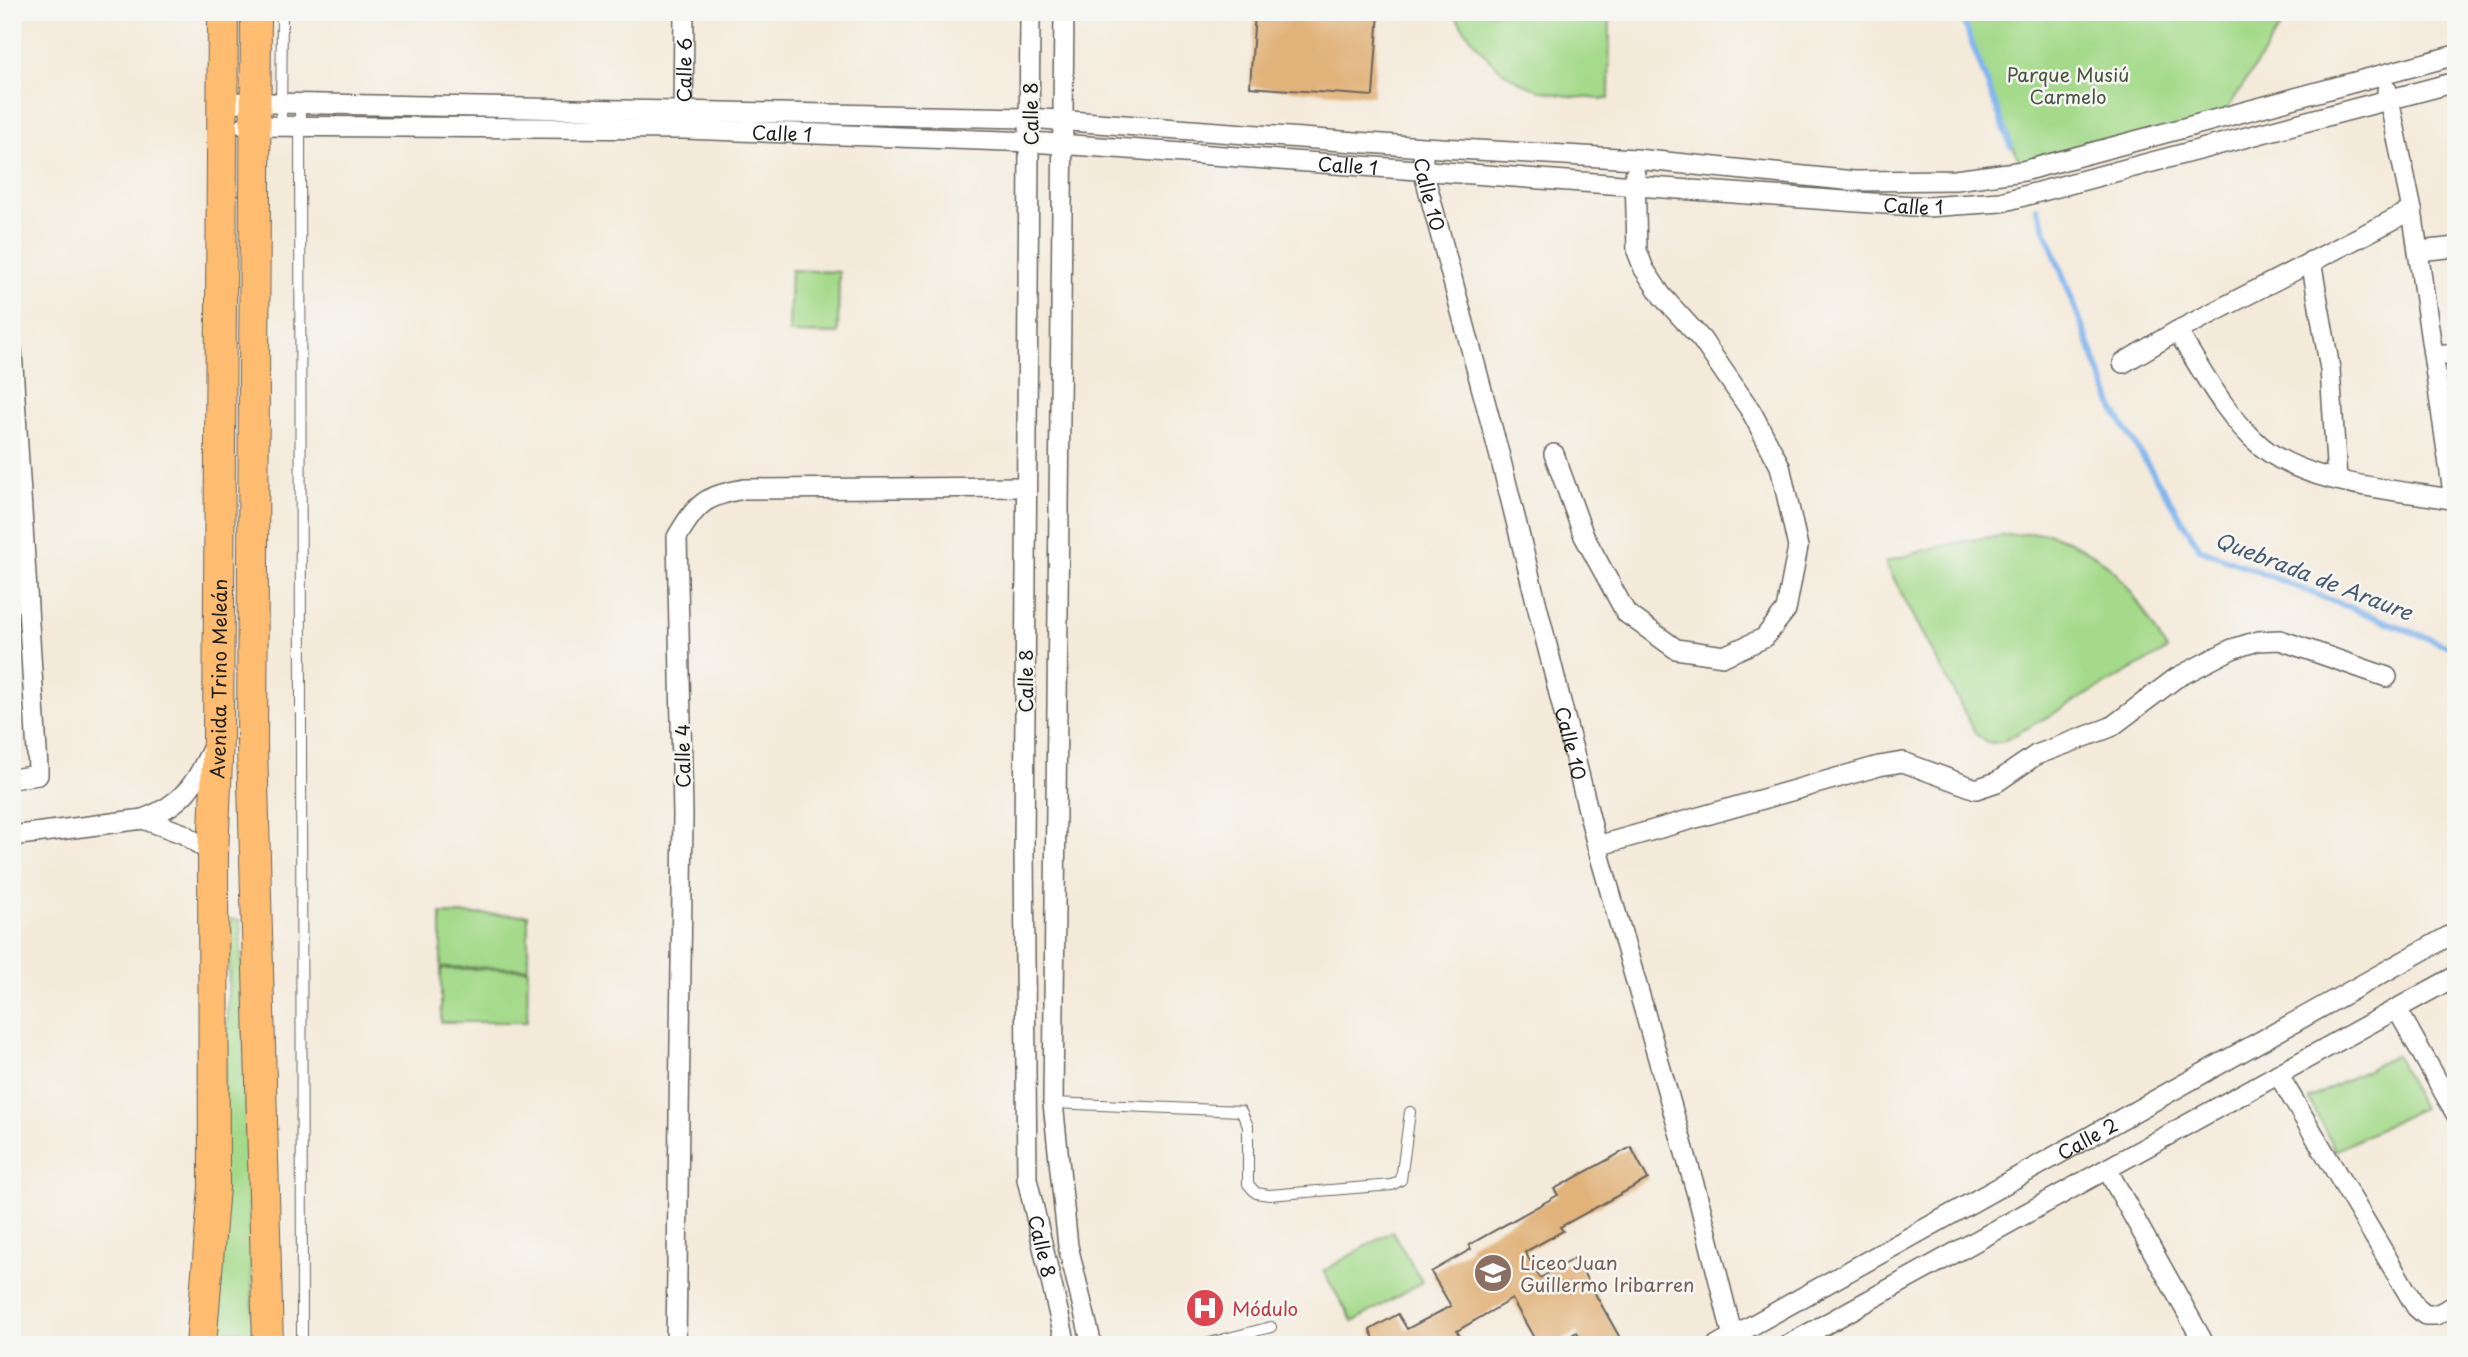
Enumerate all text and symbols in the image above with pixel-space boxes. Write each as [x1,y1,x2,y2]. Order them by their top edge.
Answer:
street label: Calle 6 [669,37,698,103]
park label: Parque Musiú Carmelo [2007,60,2129,110]
street label: Calle 8 [1015,82,1045,146]
street label: Calle 1 [751,118,813,148]
street label: Calle 1 [1317,149,1379,181]
street label: Calle 10 [1409,158,1453,234]
street label: Calle 1 [1882,190,1944,221]
water label: Quebrada de Araure [2211,523,2419,628]
street label: Avenida Trino Meleán [202,579,233,779]
street label: Calle 8 [1011,649,1039,713]
street label: Calle 10 [1549,703,1594,783]
street label: Calle 4 [667,724,697,788]
street label: Calle 2 [2052,1110,2122,1166]
street label: Calle 8 [1022,1212,1064,1280]
place label: Liceo Juan Guillermo Iribarren [1520,1248,1694,1298]
school or university icon: Liceo Juan Guillermo Iribarren [1472,1252,1514,1294]
hospital icon: Módulo [1184,1287,1226,1329]
place label: Módulo [1232,1294,1298,1322]

